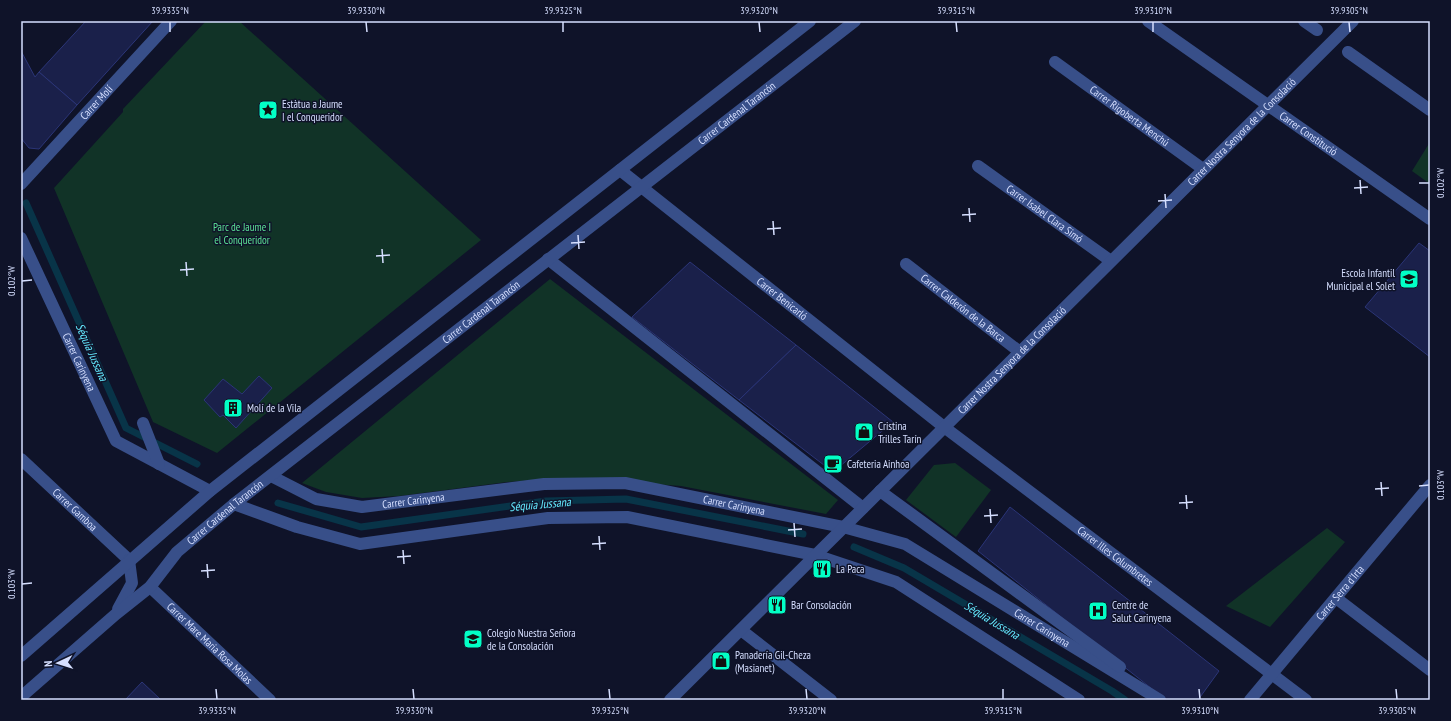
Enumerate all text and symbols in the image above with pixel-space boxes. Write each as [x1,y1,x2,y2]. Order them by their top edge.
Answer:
text: 39.9335°N [151,4,189,17]
text: 39.9330°N [347,4,385,17]
text: 39.9325°N [544,4,582,17]
text: 39.9320°N [740,4,778,17]
text: 39.9315°N [937,4,975,17]
text: 39.9310°N [1134,4,1172,17]
text: 39.9305°N [1330,4,1368,17]
street label: Carrer Nostra Senyora de la Consolació [1185,75,1299,189]
street label: Carrer Cardenal Tarancón [695,78,778,148]
street label: Carrer Molí [77,82,116,123]
street label: Carrer Rigoberta Menchú [1087,82,1172,149]
place label: Estàtua a Jaume I el Conqueridor [282,97,343,124]
place icon: Estàtua a Jaume I el Conqueridor [257,99,279,121]
street label: Carrer Constitució [1277,108,1340,159]
text: 0.102°W [1434,168,1447,198]
street label: Carrer Isabel Clara Simó [1004,182,1086,246]
park label: Parc de Jaume I el Conqueridor [213,220,271,247]
text: 0.102°W [5,266,18,296]
place label: Escola Infantil Municipal el Solet [1327,266,1395,293]
school or university icon: Escola Infantil Municipal el Solet [1398,268,1420,290]
street label: Carrer Calderón de la Barca [918,271,1008,345]
street label: Carrer Benicarló [754,274,811,323]
street label: Carrer Cardenal Tarancón [439,277,523,347]
street label: Carrer Nostra Senyora de la Consolació [955,303,1069,417]
water label: Séquia Jussana [73,321,112,384]
street label: Carrer Carinyena [59,331,99,393]
building icon: Molí de la Vila [222,397,244,419]
place label: Molí de la Vila [247,401,301,415]
place label: Cristina Trilles Tarín [878,419,922,446]
shop icon: Cristina Trilles Tarín [853,421,875,443]
cafe icon: Cafeteria Ainhoa [822,453,844,475]
place label: Cafeteria Ainhoa [847,457,909,471]
text: 0.103°W [1434,470,1447,500]
street label: Carrer Cardenal Tarancón [184,477,266,548]
street label: Carrer Gamboa [50,485,100,534]
street label: Carrer Carinyena [381,490,445,511]
street label: Carrer Carinyena [702,492,766,518]
water label: Séquia Jussana [509,494,572,514]
street label: Carrer Illes Columbretes [1075,523,1156,589]
restaurant icon: La Paca [811,558,833,580]
place label: La Paca [836,562,865,576]
street label: Carrer Serra d'Irta [1313,562,1367,623]
text: 0.103°W [5,569,18,599]
restaurant icon: Bar Consolación [766,594,788,616]
place label: Bar Consolación [791,598,852,612]
water label: Séquia Jussana [962,598,1023,643]
place label: Centre de Salut Carinyena [1112,598,1171,625]
street label: Carrer Mare Maria Rosa Molas [164,599,256,687]
hospital icon: Centre de Salut Carinyena [1087,600,1109,622]
street label: Carrer Carinyena [1012,605,1072,650]
place label: Colegio Nuestra Señora de la Consolación [487,626,576,653]
school or university icon: Colegio Nuestra Señora de la Consolación [462,628,484,650]
north arrow [38,643,78,683]
place label: Panadería Gil-Cheza (Masianet) [735,648,811,675]
shop icon: Panadería Gil-Cheza (Masianet) [710,650,732,672]
text: N [41,660,55,667]
text: 39.9335°N [198,704,236,717]
text: 39.9330°N [395,704,433,717]
text: 39.9325°N [591,704,629,717]
text: 39.9320°N [788,704,826,717]
text: 39.9315°N [984,704,1022,717]
text: 39.9310°N [1181,704,1219,717]
text: 39.9305°N [1378,704,1416,717]

